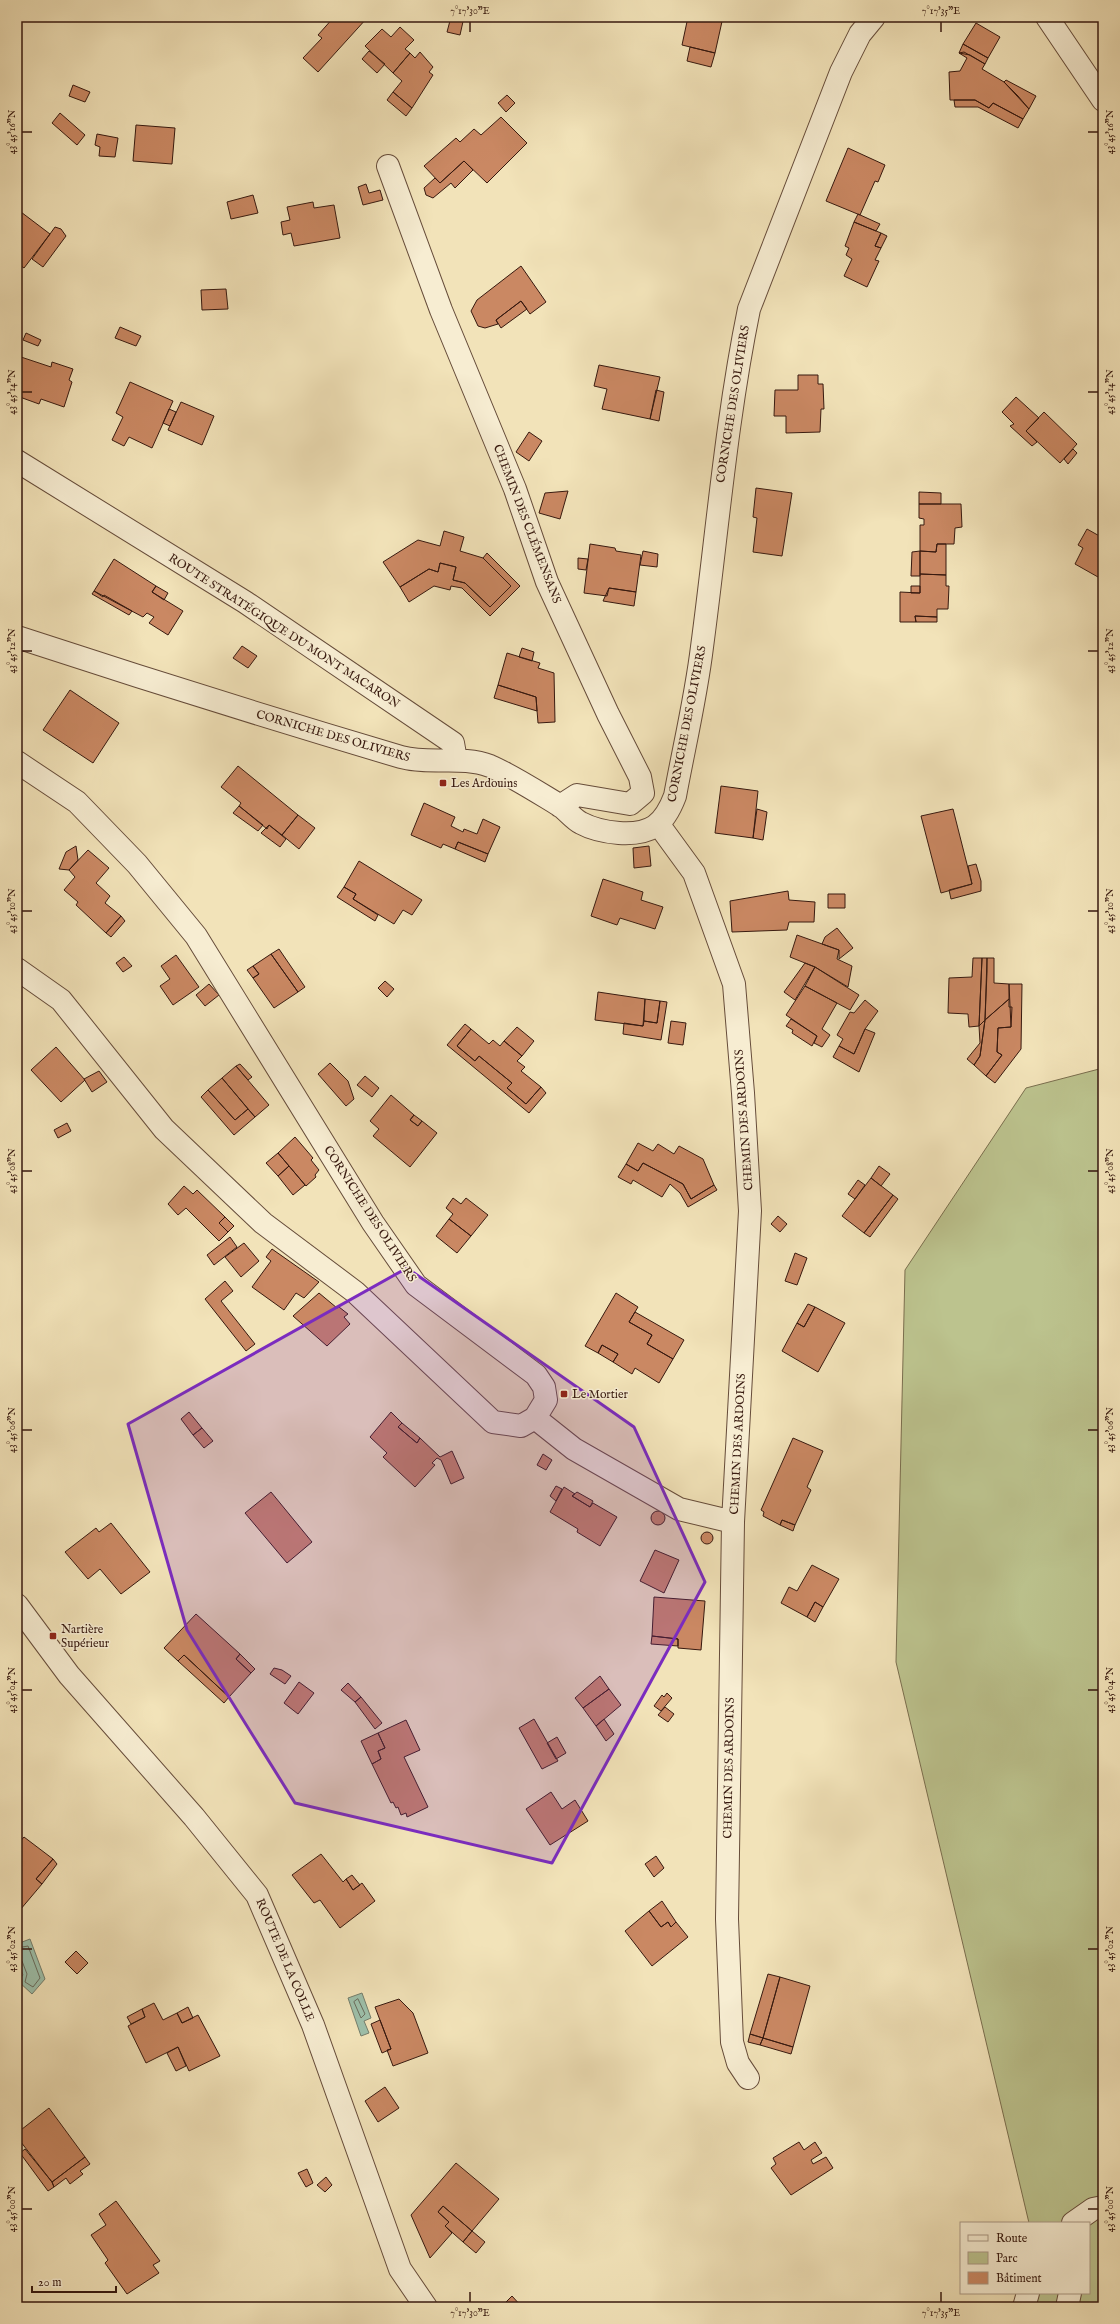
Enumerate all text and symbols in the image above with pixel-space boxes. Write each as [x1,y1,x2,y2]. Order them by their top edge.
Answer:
text: 7°17'30"E [450,5,490,18]
text: 7°17'35"E [922,5,960,18]
text: 43°45'16"N [6,109,19,154]
text: 43°45'16"N [1104,109,1117,154]
street label: CORNICHE DES OLIVIERS [713,324,753,484]
text: 43°45'14"N [6,369,19,415]
text: 43°45'14"N [1104,369,1117,415]
street label: CHEMIN DES CLÉMENSANS [490,442,565,606]
street label: ROUTE STRATÉGIQUE DU MONT MACARON [166,550,403,712]
text: 43°45'12"N [6,628,19,674]
text: 43°45'12"N [1104,628,1117,674]
street label: CORNICHE DES OLIVIERS [664,644,710,804]
street label: CORNICHE DES OLIVIERS [254,707,412,765]
place label: Les Ardouins [451,776,517,791]
marker: Les Ardouins [438,778,448,788]
text: 43°45'10"N [6,888,19,934]
text: 43°45'10"N [1104,888,1117,934]
street label: CHEMIN DES ARDOINS [732,1049,756,1191]
street label: CORNICHE DES OLIVIERS [320,1143,420,1285]
text: 43°45'08"N [6,1148,19,1194]
text: 43°45'08"N [1104,1148,1117,1194]
street label: CHEMIN DES ARDOINS [727,1373,749,1515]
place label: Le Mortier [572,1387,629,1402]
marker: Le Mortier [559,1389,569,1399]
text: 43°45'06"N [6,1407,19,1453]
text: 43°45'06"N [1104,1407,1117,1453]
place label: Nartière Supérieur [61,1622,110,1652]
marker: Nartière Supérieur [48,1631,58,1641]
text: 43°45'04"N [6,1666,19,1713]
text: 43°45'04"N [1104,1666,1117,1713]
street label: CHEMIN DES ARDOINS [720,1697,738,1839]
street label: ROUTE DE LA COLLE [252,1896,318,2024]
text: 43°45'02"N [6,1926,19,1972]
text: 43°45'02"N [1104,1926,1117,1972]
text: 43°45'00"N [6,2185,19,2232]
text: 43°45'00"N [1104,2185,1117,2232]
legend [960,2222,1090,2294]
text: Route [996,2231,1028,2246]
text: Parc [996,2251,1018,2266]
scale bar [32,2268,116,2294]
text: Bâtiment [996,2271,1042,2286]
text: 20 m [38,2275,61,2290]
text: 7°17'30"E [450,2307,490,2320]
text: 7°17'35"E [922,2307,960,2320]

